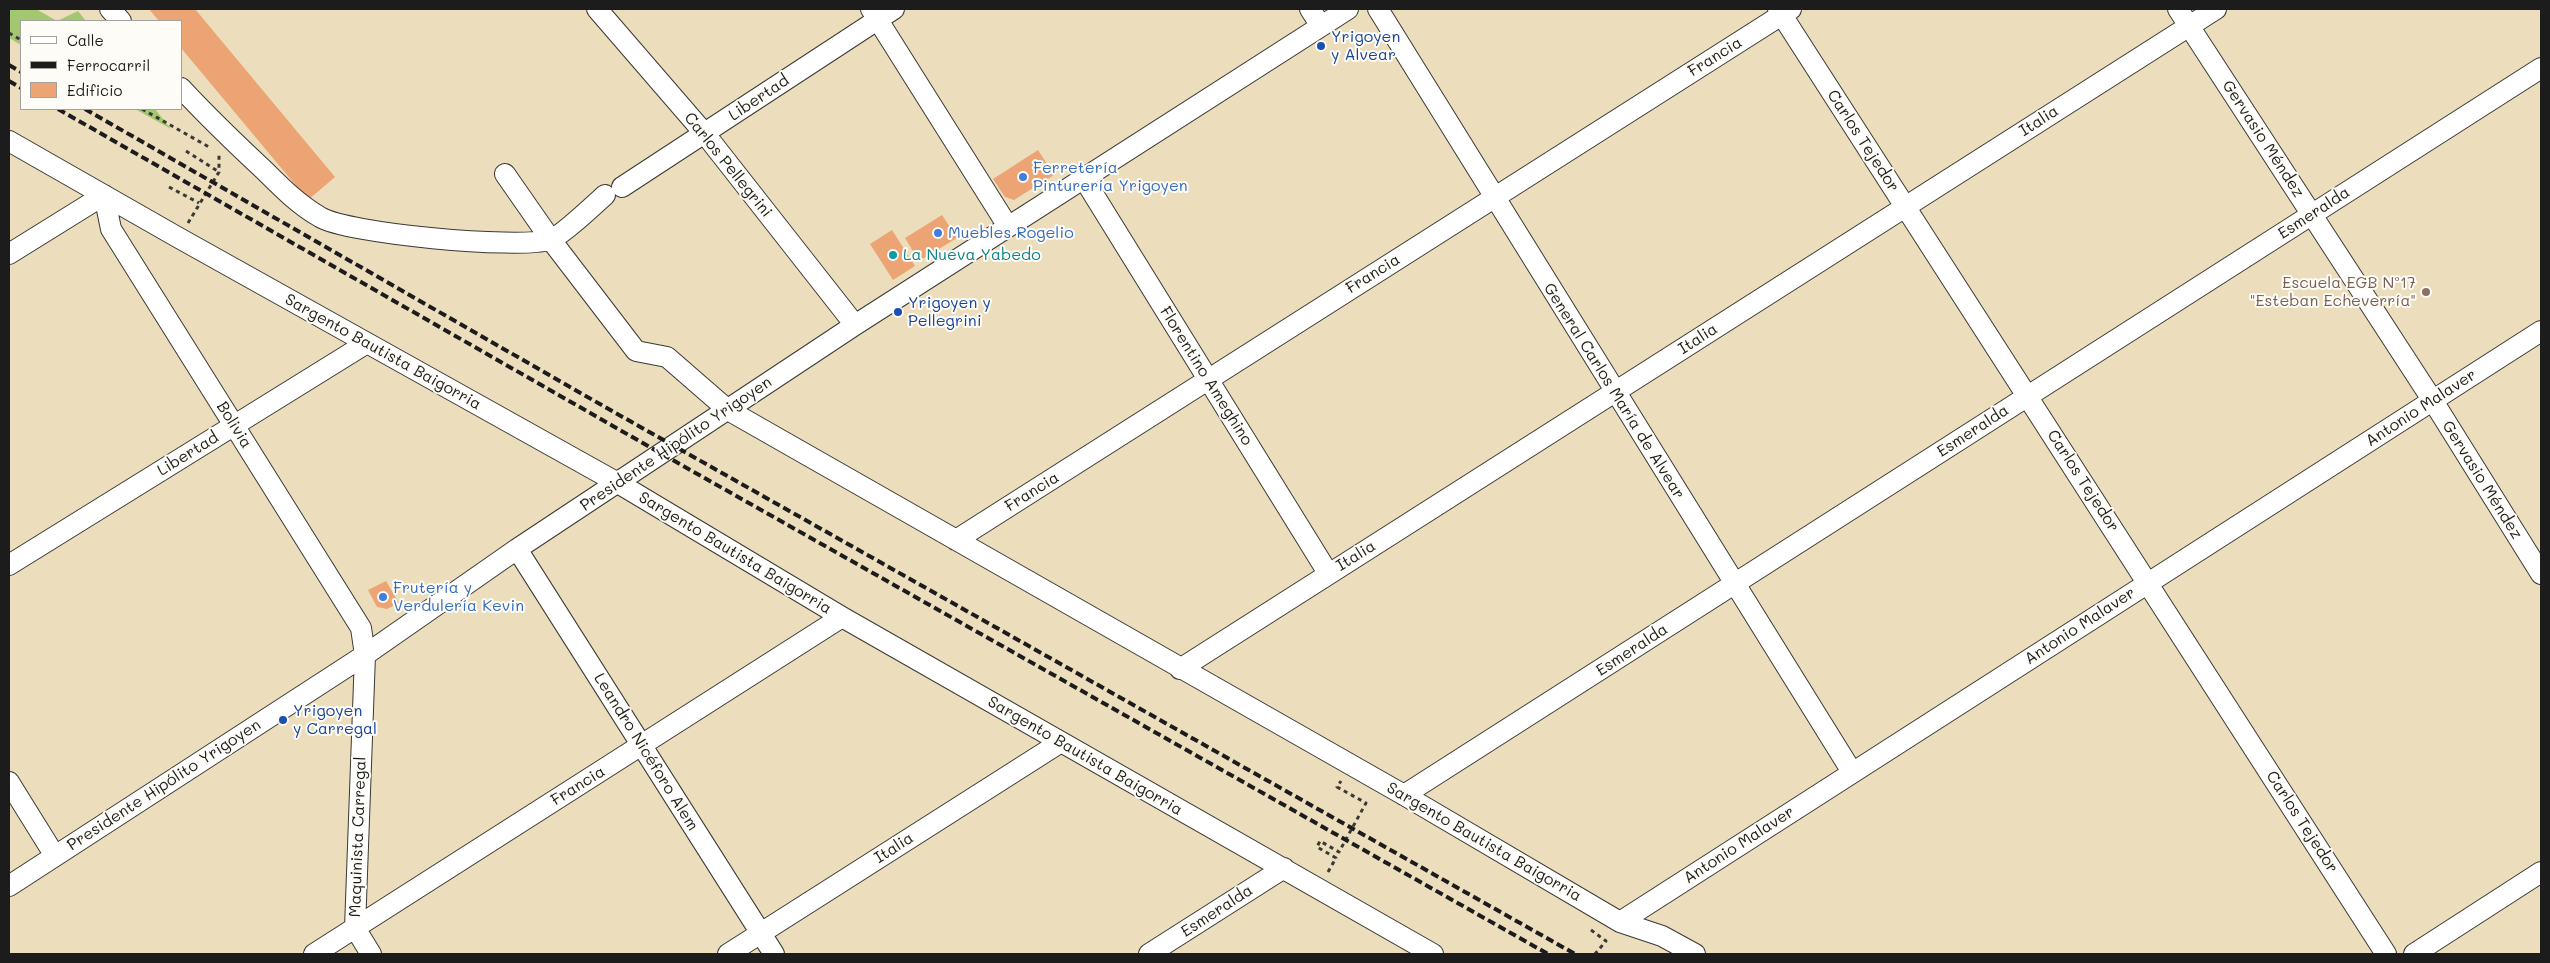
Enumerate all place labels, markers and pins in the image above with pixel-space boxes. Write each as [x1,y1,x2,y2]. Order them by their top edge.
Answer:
place label: Yrigoyen y Alvear [1331,27,1400,65]
marker: Yrigoyen y Alvear [1315,40,1327,52]
place label: Ferretería Pinturería Yrigoyen [1033,158,1188,196]
marker: Ferretería Pinturería Yrigoyen [1017,171,1029,183]
place label: Muebles Rogelio [948,223,1074,243]
marker: Muebles Rogelio [932,227,944,239]
place label: La Nueva Yabedo [903,245,1041,265]
marker: La Nueva Yabedo [887,249,899,261]
place label: Escuela EGB Nº17 "Esteban Echeverría" [2250,273,2416,311]
marker: Escuela EGB Nº17 "Esteban Echeverría" [2420,286,2432,298]
place label: Yrigoyen y Pellegrini [908,293,991,331]
marker: Yrigoyen y Pellegrini [892,306,904,318]
place label: Frutería y Verdulería Kevin [393,578,524,616]
marker: Frutería y Verdulería Kevin [377,591,389,603]
place label: Yrigoyen y Carregal [293,701,377,739]
marker: Yrigoyen y Carregal [277,714,289,726]

